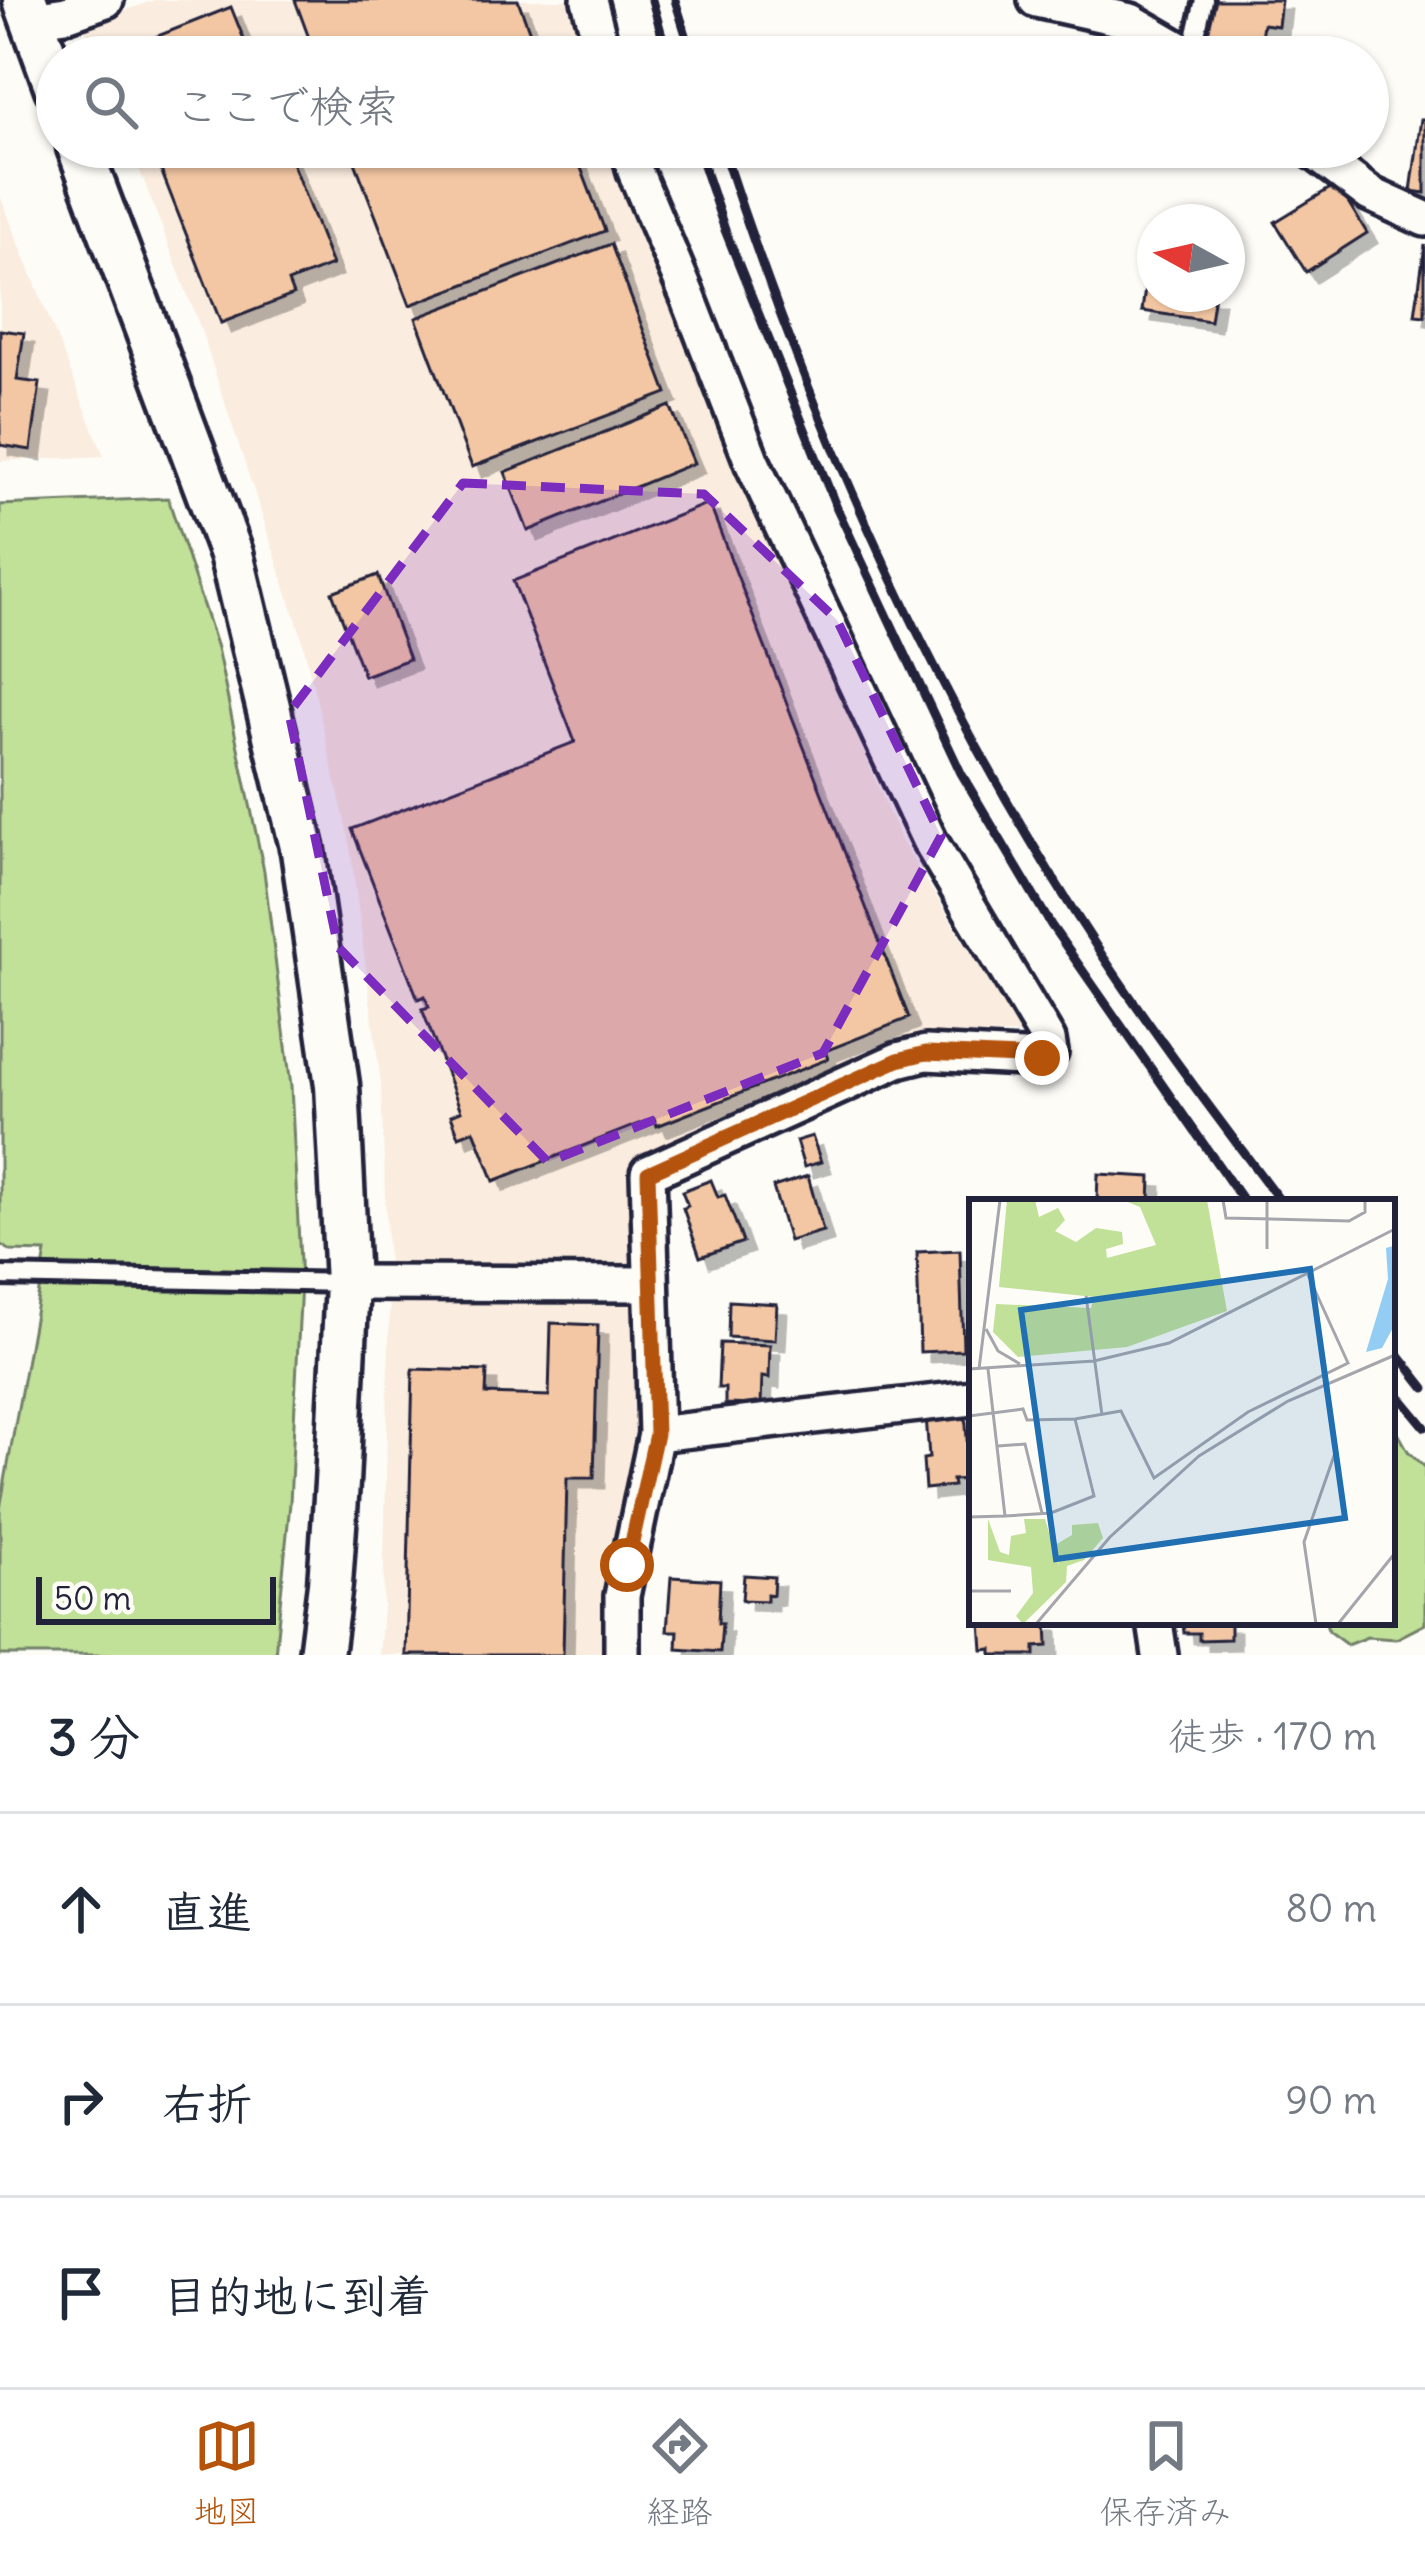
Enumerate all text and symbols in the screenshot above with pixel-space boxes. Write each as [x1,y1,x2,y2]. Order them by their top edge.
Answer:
search box [36,36,1389,168]
icon: search [78,69,144,135]
text: ここで検索 [174,78,399,134]
north arrow [1137,204,1245,312]
route end [1015,1031,1069,1085]
inset map [969,1199,1395,1625]
route start [600,1538,654,1592]
scale bar [36,1571,276,1624]
text: 50 m [54,1577,131,1619]
text: 3 分 [48,1705,140,1769]
text: 徒歩 · 170 m [1168,1712,1377,1761]
icon: ahead [48,1876,114,1942]
text: 直進 [162,1884,252,1940]
text: 80 m [1285,1884,1377,1933]
icon: right [48,2068,114,2134]
text: 右折 [162,2076,252,2132]
text: 90 m [1285,2076,1377,2125]
icon: arrive [48,2260,114,2326]
text: 目的地に到着 [162,2268,432,2324]
tab: 地図 [194,2413,260,2533]
tab: 経路 [647,2413,713,2533]
tab: 保存済み [1100,2413,1232,2533]

